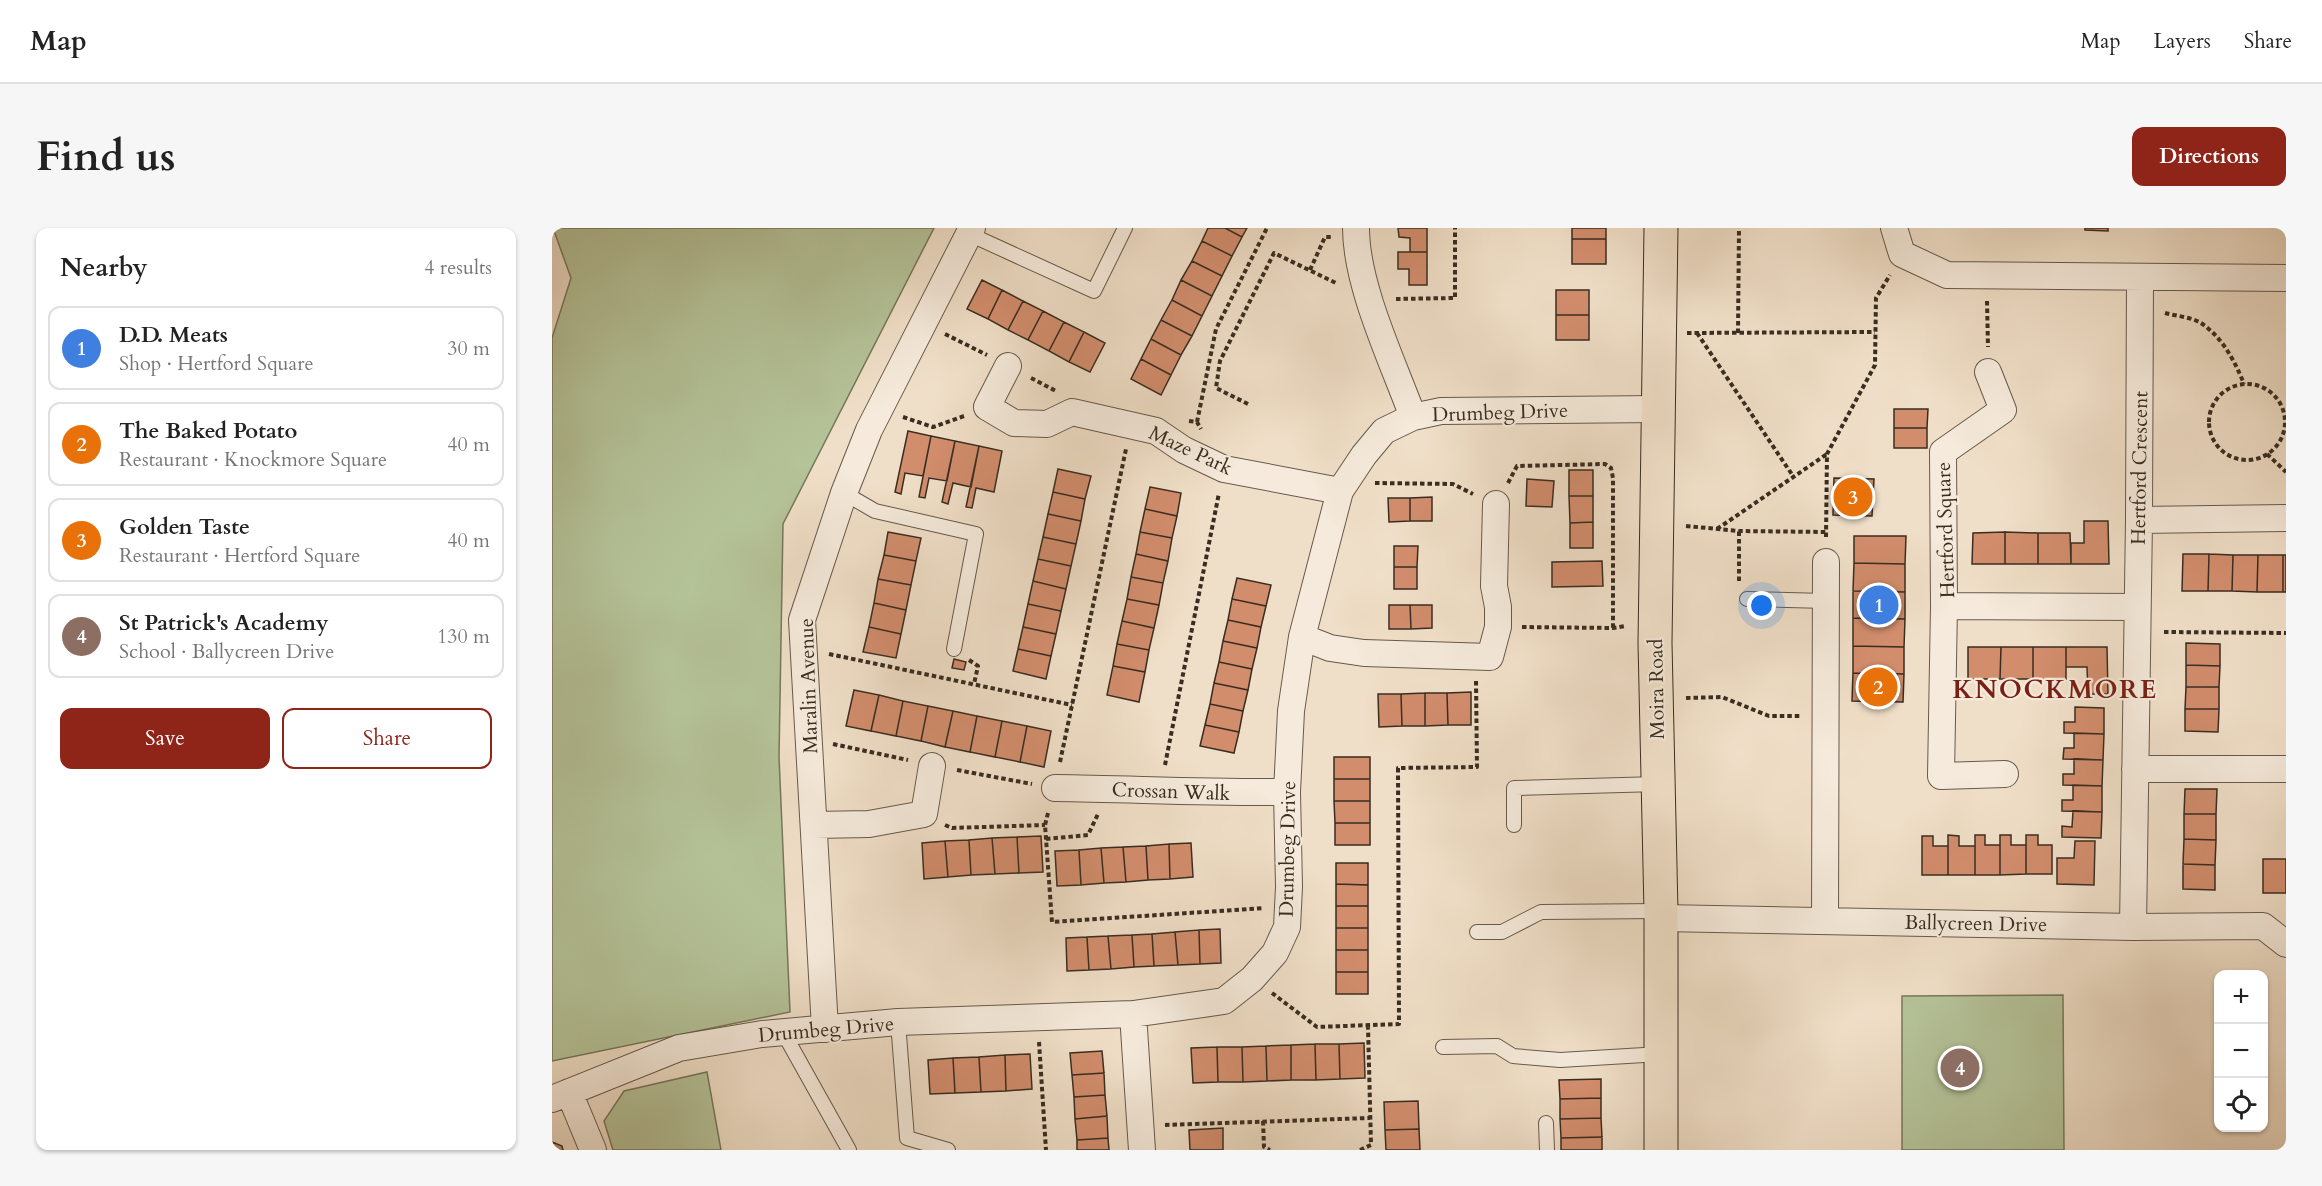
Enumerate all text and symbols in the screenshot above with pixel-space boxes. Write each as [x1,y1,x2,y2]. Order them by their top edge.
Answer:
text: Map [30,22,87,60]
text: Map [2081,27,2121,56]
text: Layers [2154,27,2211,56]
text: Share [2244,27,2292,56]
button: Directions [2132,127,2286,186]
text: Find us [36,128,176,185]
text: Nearby [60,250,148,285]
text: 4 results [424,254,492,281]
text: D.D. Meats [119,320,228,350]
text: 1 [76,335,87,362]
text: 30 m [447,335,490,362]
text: Shop · Hertford Square [119,350,314,377]
street label: Hertford Crescent [2125,390,2154,545]
street label: Drumbeg Drive [1431,397,1569,428]
text: The Baked Potato [119,416,297,446]
street label: Maze Park [1145,419,1237,482]
text: 2 [76,431,87,458]
text: 40 m [447,431,490,458]
text: Restaurant · Knockmore Square [119,446,387,473]
street label: Hertford Square [1930,461,1961,599]
pin: 3 [1834,474,1872,520]
text: Golden Taste [119,512,250,542]
text: 3 [76,527,87,554]
text: 40 m [447,527,490,554]
text: Restaurant · Hertford Square [119,542,360,569]
pin: 1 [1860,582,1898,628]
your location [1747,591,1776,620]
text: St Patrick's Academy [119,608,329,638]
street label: Maralin Avenue [793,618,824,754]
text: 4 [76,623,87,650]
text: 130 m [437,623,490,650]
text: School · Ballycreen Drive [119,638,334,665]
street label: Moira Road [1642,638,1671,739]
pin: 2 [1858,664,1898,710]
district label: KNOCKMORE [1952,672,2158,707]
button: Save [60,708,270,769]
button: Share [282,708,492,769]
street label: Crossan Walk [1111,776,1231,807]
street label: Drumbeg Drive [1273,781,1302,917]
street label: Ballycreen Drive [1904,909,2048,938]
map controls [2214,970,2268,1132]
button: + [2214,970,2268,1024]
street label: Drumbeg Drive [757,1010,895,1049]
button: − [2214,1024,2268,1078]
pin: 4 [1940,1046,1980,1090]
button: locate [2214,1078,2268,1132]

